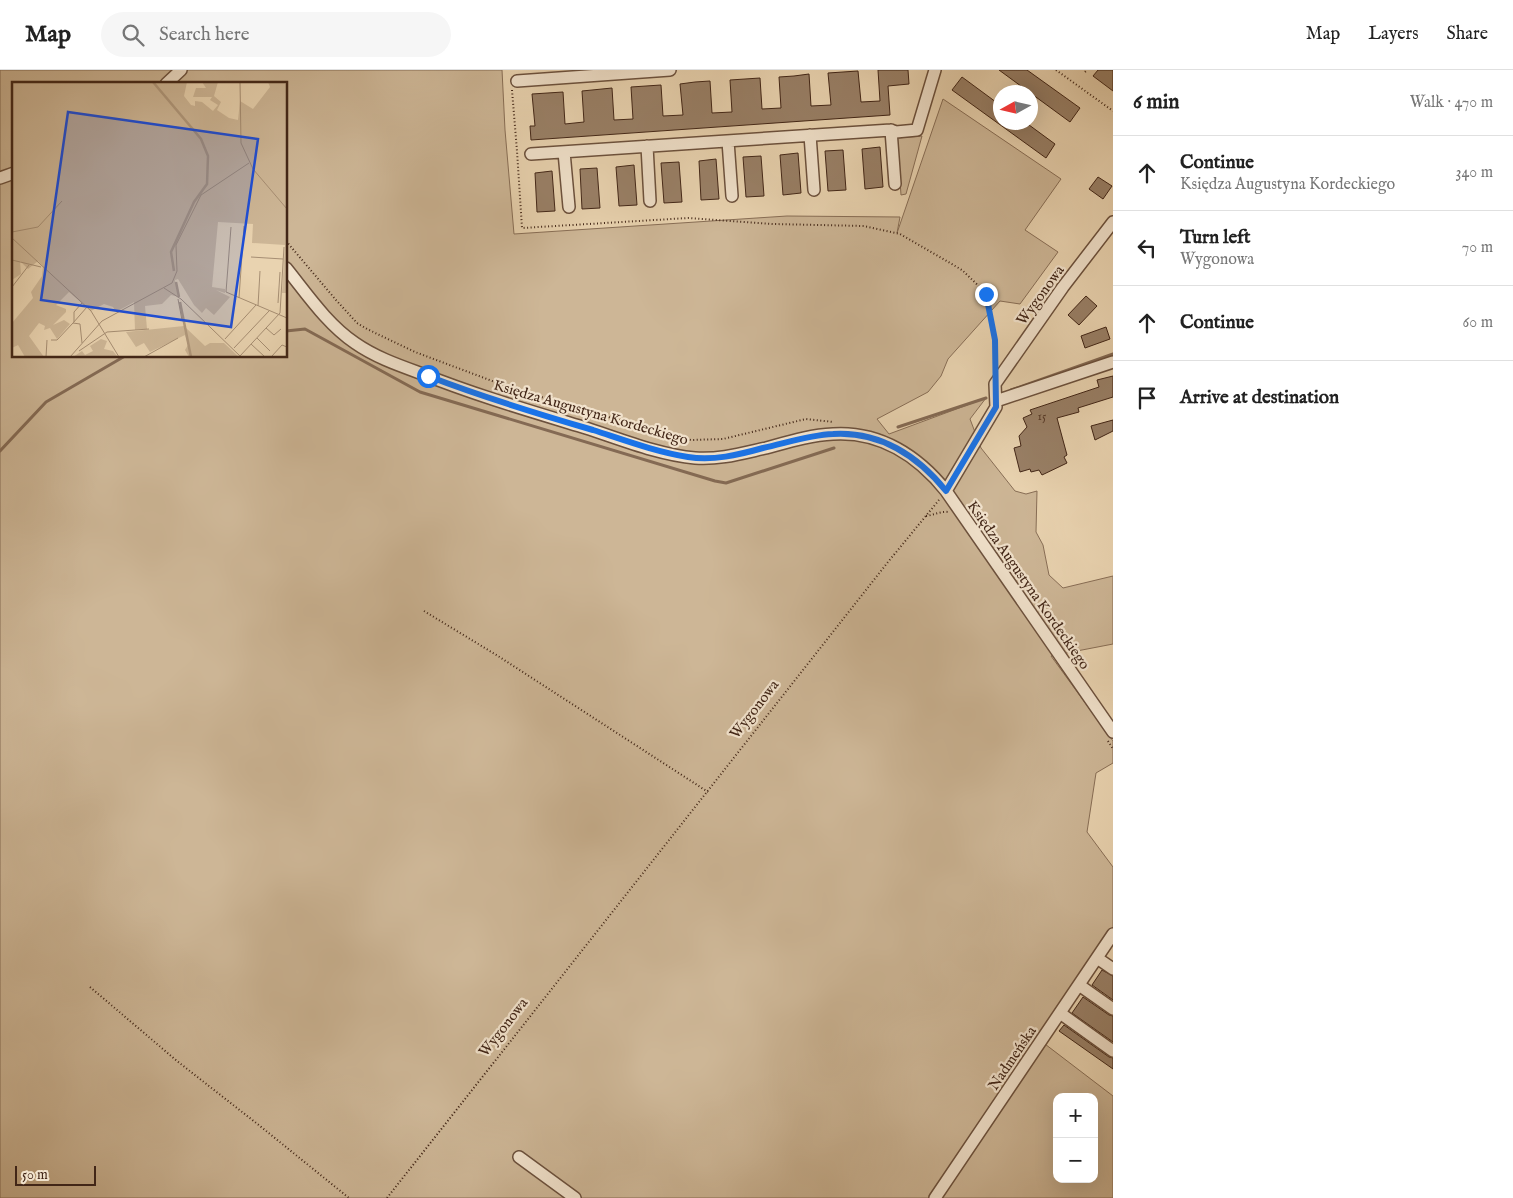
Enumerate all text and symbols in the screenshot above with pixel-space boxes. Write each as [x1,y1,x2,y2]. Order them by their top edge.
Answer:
search box [101,12,451,57]
text: Map [25,19,71,50]
icon: search [119,21,147,49]
text: Search here [159,23,250,47]
text: Map [1306,23,1340,46]
text: Layers [1368,23,1419,46]
text: Share [1447,23,1488,46]
inset map [12,82,288,358]
north arrow [993,85,1038,130]
text: 6 min [1133,89,1179,116]
text: Walk · 470 m [1410,93,1493,113]
text: Continue [1180,151,1254,175]
icon: ahead [1133,159,1161,187]
text: 340 m [1455,163,1493,183]
text: Księdza Augustyna Kordeckiego [1180,175,1395,195]
text: Turn left [1180,226,1251,250]
icon: left [1133,234,1161,262]
text: 70 m [1462,238,1493,258]
text: Wygonowa [1180,250,1254,270]
street label: Wygonowa [1012,261,1069,329]
route end [975,283,998,306]
icon: ahead [1133,309,1161,337]
text: Continue [1180,311,1254,335]
text: 60 m [1463,313,1493,333]
route start [417,365,440,388]
street label: Księdza Augustyna Kordeckiego [491,376,690,449]
icon: arrive [1133,384,1161,412]
text: Arrive at destination [1180,386,1339,410]
house number: 15 [1038,409,1047,424]
street label: Księdza Augustyna Kordeckiego [963,497,1094,673]
street label: Wygonowa [725,676,784,743]
street label: Wygonowa [474,994,533,1061]
street label: Nadmeńska [984,1022,1041,1094]
map controls [1053,1093,1098,1183]
button: + [1053,1093,1098,1138]
button: − [1053,1138,1098,1183]
scale bar [15,1163,96,1186]
text: 50 m [22,1166,48,1184]

